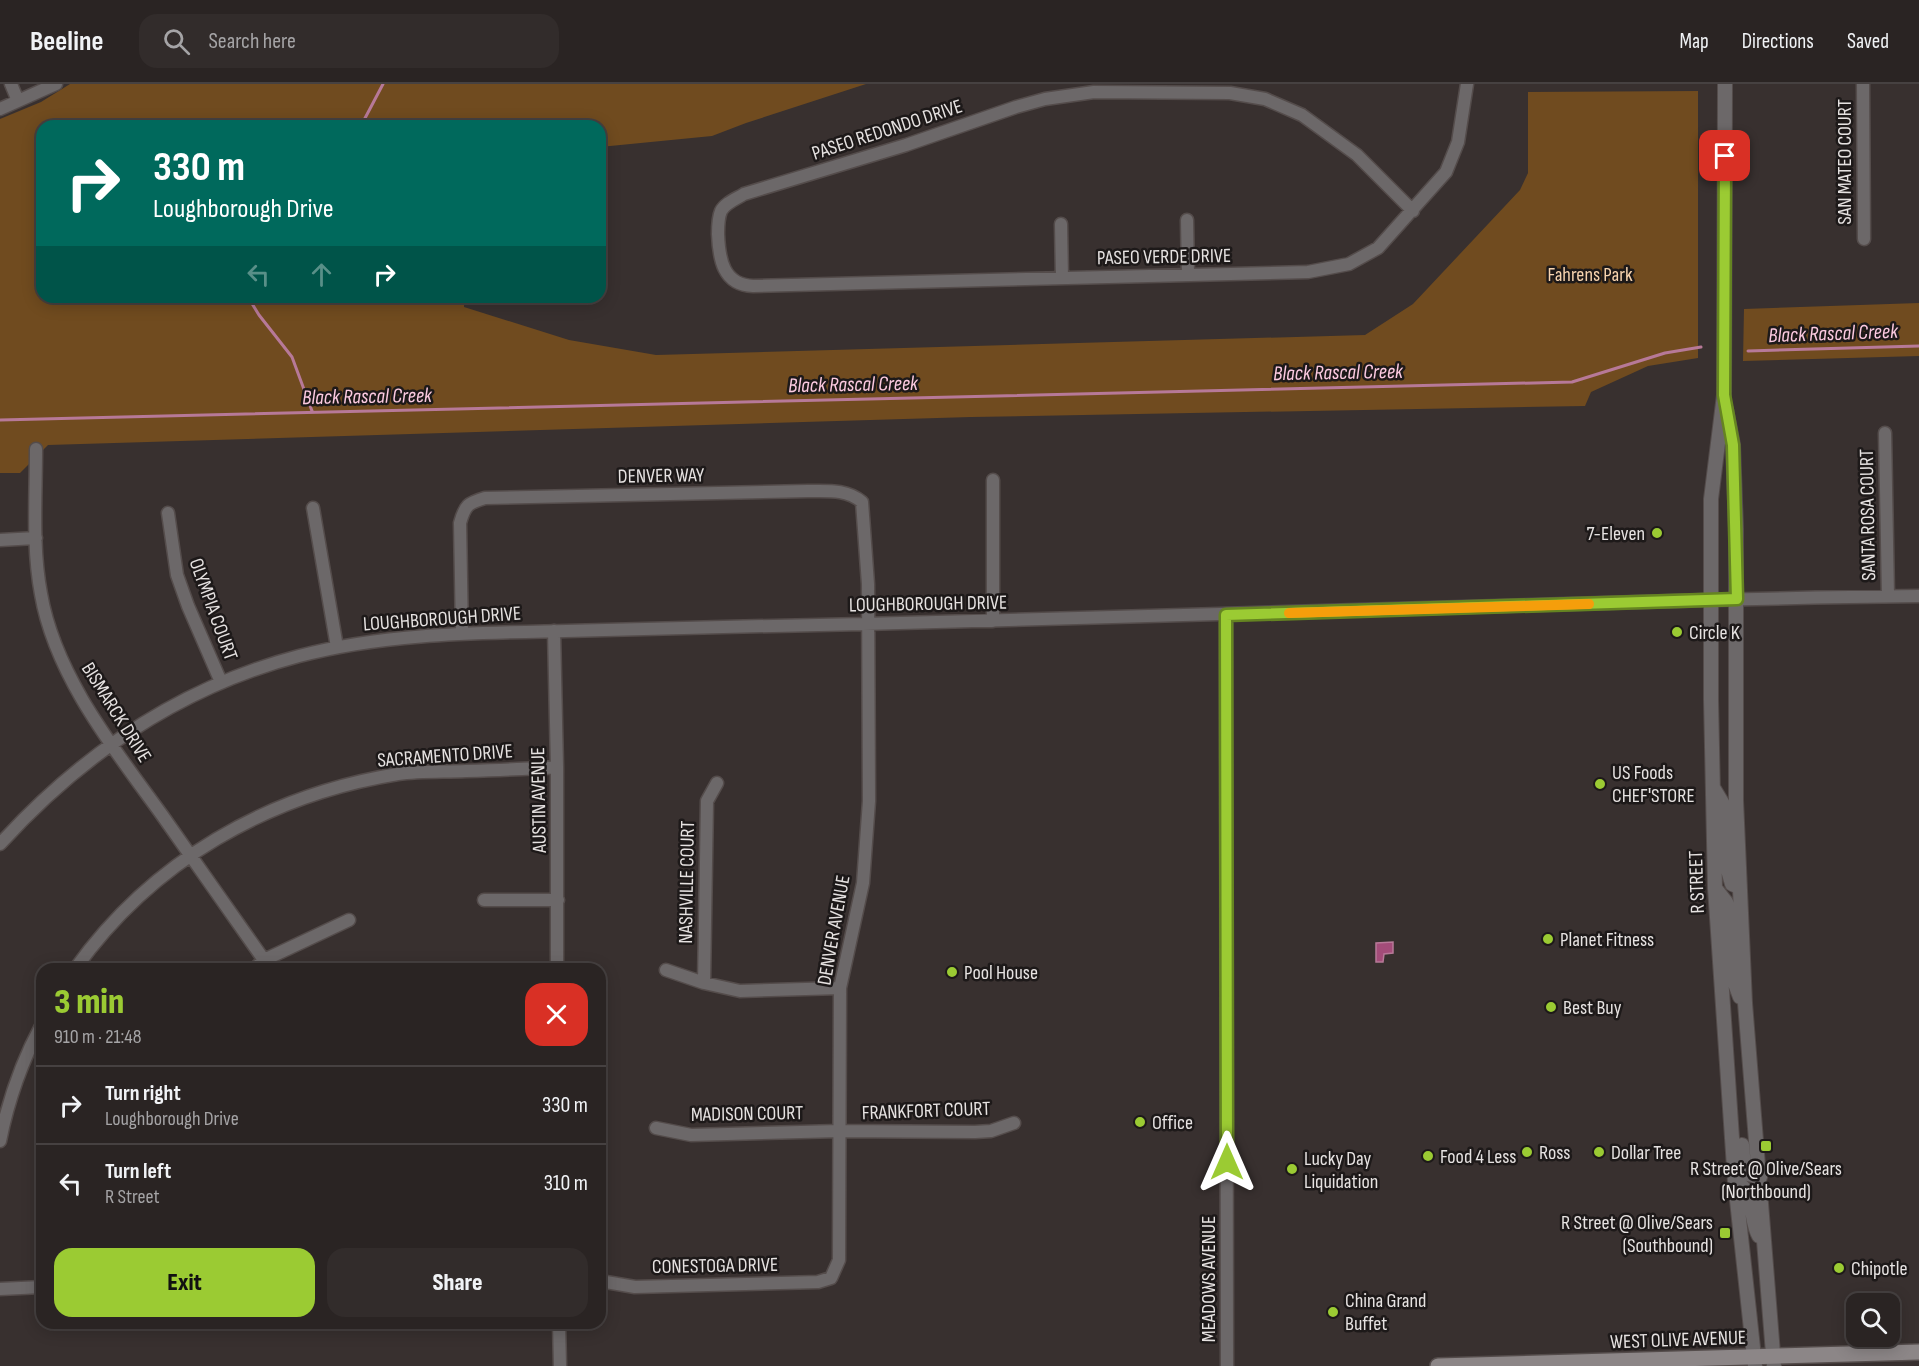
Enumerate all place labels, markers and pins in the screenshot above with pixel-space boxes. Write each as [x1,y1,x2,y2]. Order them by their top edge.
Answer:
pin [1699,130,1750,181]
place label: 7-Eleven [1587,522,1645,546]
marker: 7-Eleven [1650,526,1664,540]
place label: Circle K [1689,621,1740,645]
marker: Circle K [1670,625,1684,639]
place label: US Foods CHEF'STORE [1612,761,1695,808]
marker: US Foods CHEF'STORE [1593,777,1607,791]
place label: Planet Fitness [1560,928,1654,952]
marker: Planet Fitness [1541,932,1555,946]
place label: Pool House [964,961,1038,985]
marker: Pool House [945,965,959,979]
place label: Best Buy [1563,996,1622,1020]
marker: Best Buy [1544,1000,1558,1014]
place label: Office [1152,1111,1193,1135]
marker: Office [1133,1115,1147,1129]
marker: R Street @ Olive/Sears (Northbound) [1759,1139,1773,1153]
place label: Ross [1539,1141,1570,1165]
place label: Dollar Tree [1611,1141,1681,1165]
place label: Food 4 Less [1440,1145,1516,1169]
marker: Ross [1520,1145,1534,1159]
marker: Dollar Tree [1592,1145,1606,1159]
place label: Lucky Day Liquidation [1304,1147,1378,1194]
marker: Food 4 Less [1421,1149,1435,1163]
place label: R Street @ Olive/Sears (Northbound) [1690,1157,1842,1204]
marker: Lucky Day Liquidation [1285,1162,1299,1176]
place label: R Street @ Olive/Sears (Southbound) [1561,1211,1713,1258]
marker: R Street @ Olive/Sears (Southbound) [1718,1226,1732,1240]
place label: Chipotle [1851,1257,1907,1281]
marker: Chipotle [1832,1261,1846,1275]
place label: China Grand Buffet [1345,1289,1426,1336]
marker: China Grand Buffet [1326,1305,1340,1319]

